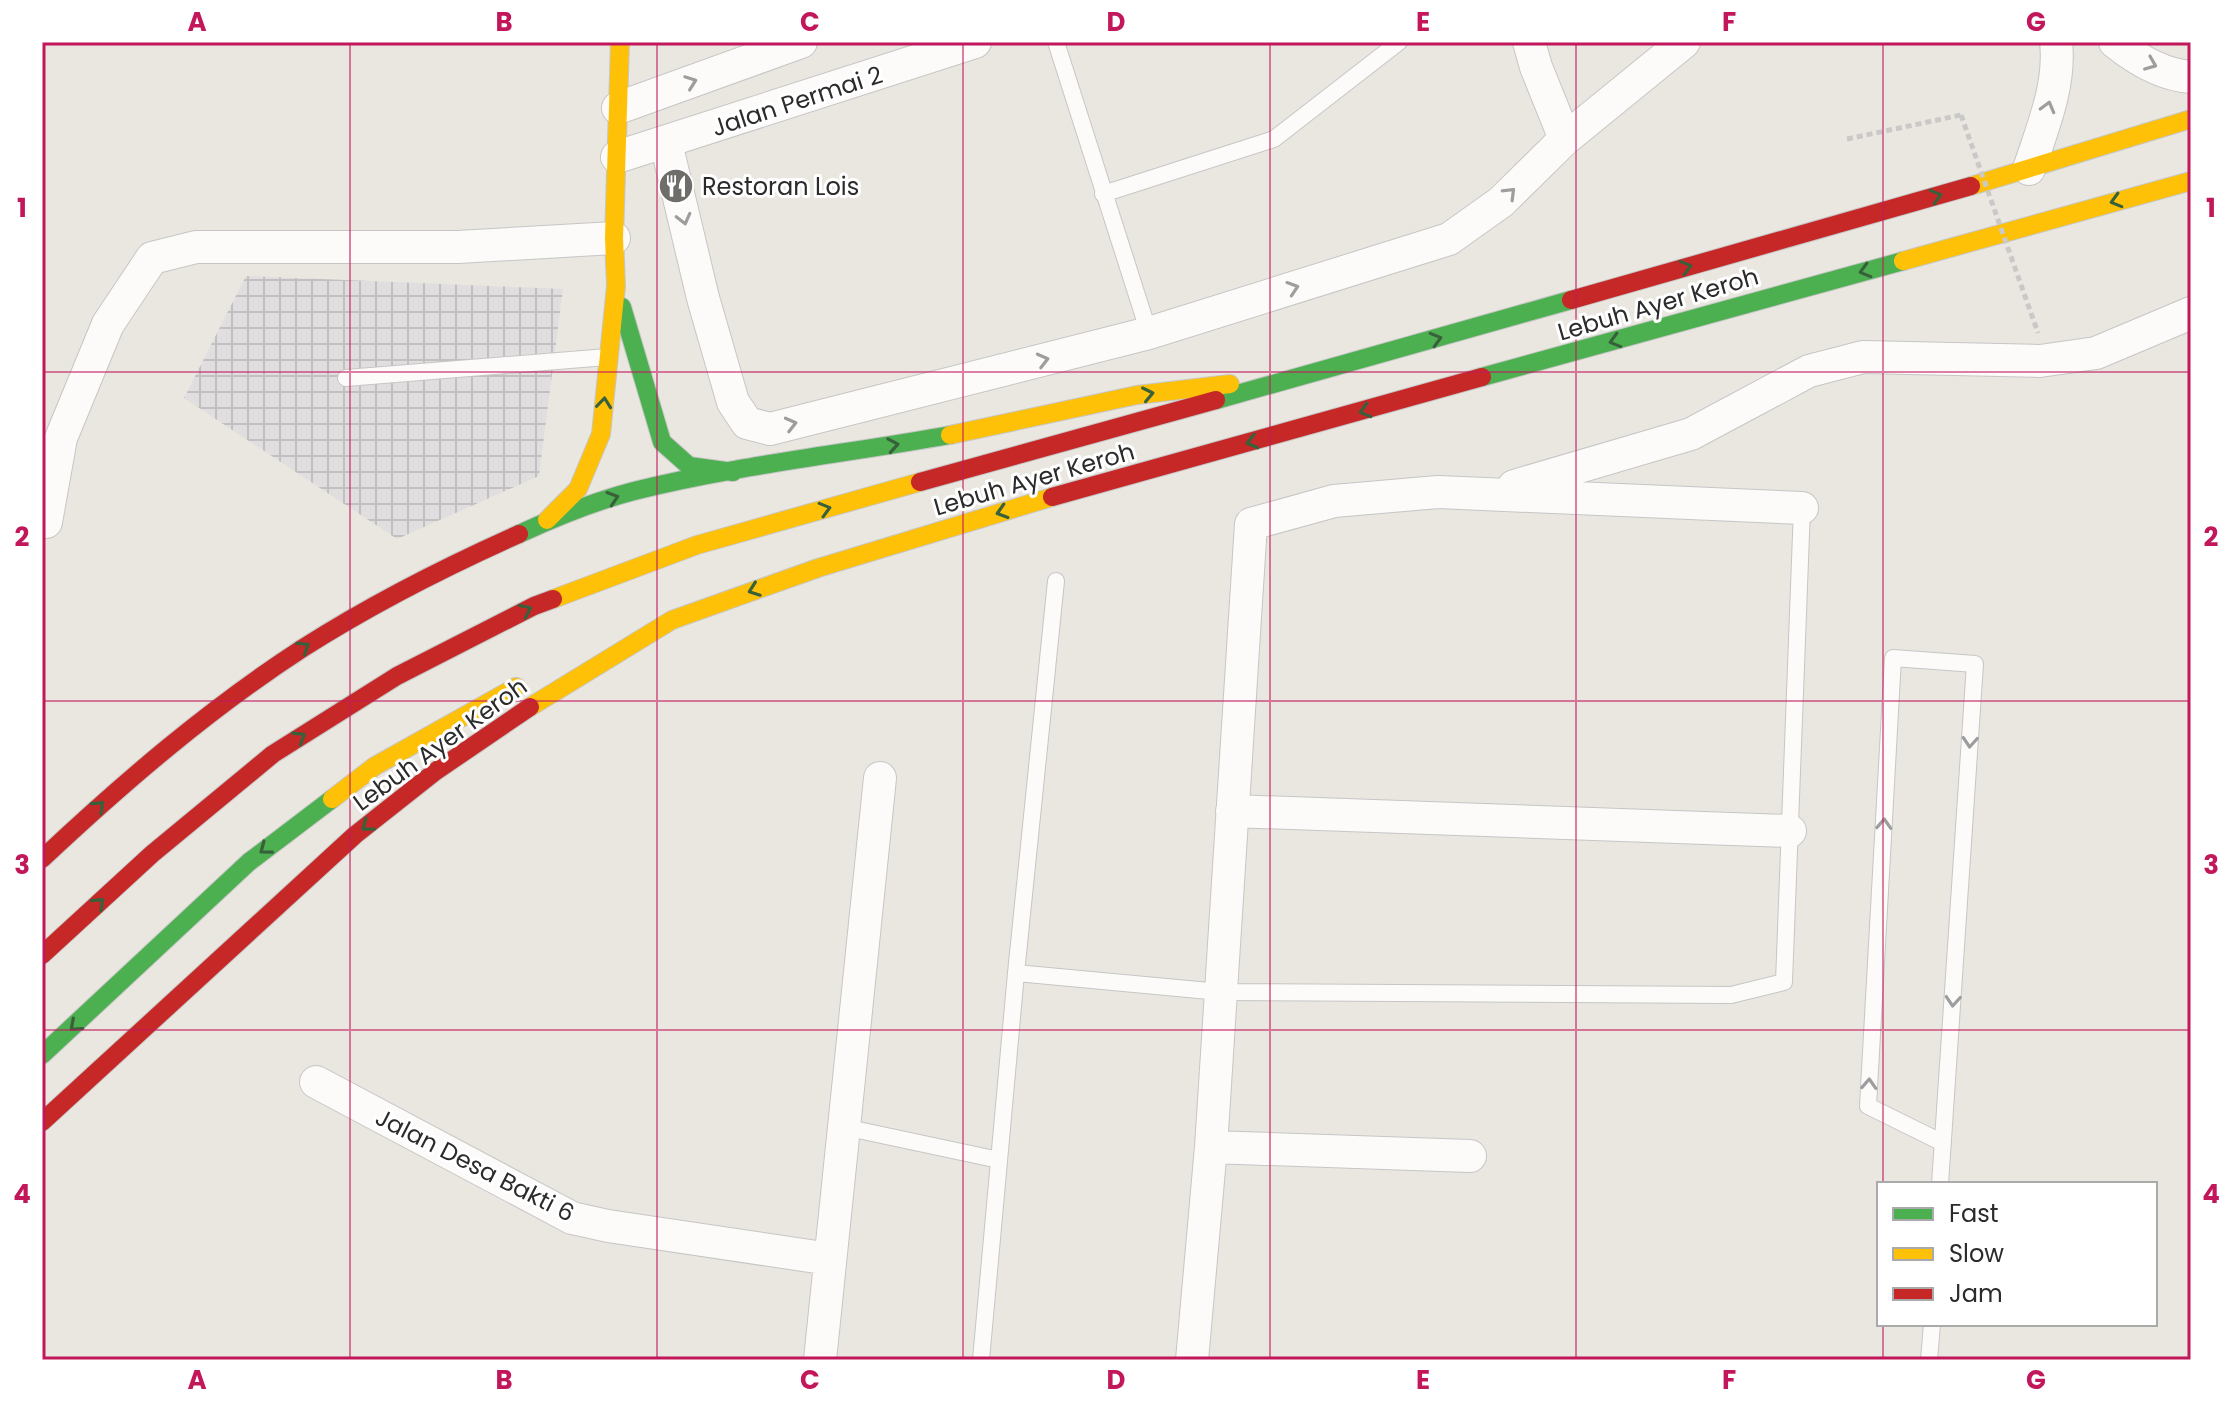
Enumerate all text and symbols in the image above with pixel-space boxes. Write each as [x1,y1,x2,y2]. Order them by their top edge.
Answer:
text: A [187,4,207,40]
text: B [495,4,513,40]
text: C [800,4,820,40]
text: D [1107,4,1126,40]
text: E [1416,4,1430,40]
text: F [1722,4,1736,40]
text: G [2026,4,2046,40]
one-way arrow [2143,54,2157,71]
street label: Jalan Permai 2 [707,58,887,144]
one-way arrow [683,75,697,91]
one-way arrow [2039,100,2056,114]
restaurant icon: Restoran Lois [657,167,695,205]
place label: Restoran Lois [702,170,859,203]
one-way arrow [1501,188,1515,202]
one-way arrow [1928,189,1942,205]
text: 1 [17,190,27,226]
text: 1 [2206,190,2216,226]
one-way arrow [2109,192,2123,209]
one-way arrow [675,211,692,225]
street label: Lebuh Ayer Keroh [1554,260,1762,348]
one-way arrow [1678,260,1692,277]
one-way arrow [1859,262,1873,279]
one-way arrow [1285,281,1299,297]
one-way arrow [1428,332,1442,348]
one-way arrow [1608,332,1622,348]
one-way arrow [1036,353,1049,370]
one-way arrow [1140,386,1154,403]
one-way arrow [595,397,612,410]
one-way arrow [1358,402,1372,418]
one-way arrow [784,417,797,434]
one-way arrow [1246,433,1260,449]
street label: Lebuh Ayer Keroh [930,435,1138,523]
one-way arrow [886,437,900,454]
one-way arrow [605,492,619,508]
one-way arrow [818,502,831,518]
one-way arrow [996,503,1009,519]
text: 2 [15,519,30,555]
text: 2 [2204,519,2219,555]
one-way arrow [748,581,762,597]
one-way arrow [518,604,532,620]
one-way arrow [295,642,310,657]
street label: Lebuh Ayer Keroh [346,670,534,818]
one-way arrow [291,732,306,747]
one-way arrow [1962,736,1979,749]
one-way arrow [90,802,105,816]
one-way arrow [361,816,376,830]
one-way arrow [1875,817,1892,830]
one-way arrow [259,840,274,854]
text: 3 [14,847,30,883]
text: 3 [2203,847,2219,883]
one-way arrow [90,898,105,912]
one-way arrow [1944,995,1961,1008]
one-way arrow [69,1017,84,1031]
one-way arrow [1861,1077,1878,1090]
street label: Jalan Desa Bakti 6 [370,1100,580,1230]
text: 4 [13,1176,31,1212]
text: 4 [2202,1176,2220,1212]
legend [1877,1182,2157,1326]
text: Fast [1949,1197,1999,1230]
text: Slow [1949,1237,2004,1270]
text: Jam [1949,1277,2003,1310]
text: A [187,1362,207,1398]
text: B [495,1362,513,1398]
text: C [800,1362,820,1398]
text: D [1107,1362,1126,1398]
text: E [1416,1362,1430,1398]
text: F [1722,1362,1736,1398]
text: G [2026,1362,2046,1398]

